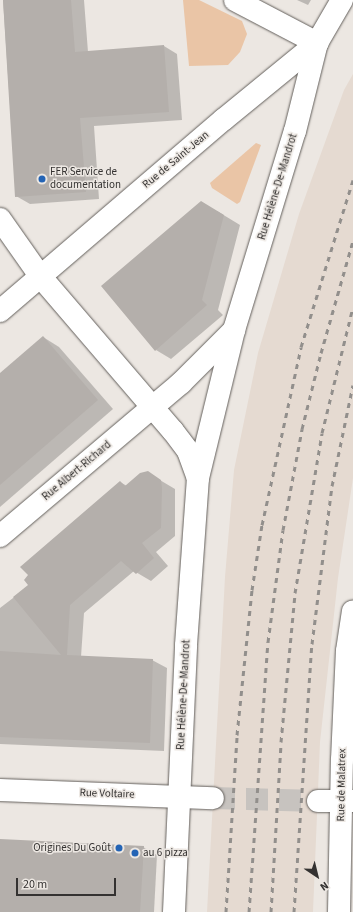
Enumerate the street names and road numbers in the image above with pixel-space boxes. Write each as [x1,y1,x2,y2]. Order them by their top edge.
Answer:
street label: Rue de Saint-Jean [140,128,212,192]
street label: Rue Hélène-De-Mandrot [256,132,300,242]
street label: Rue Albert-Richard [40,438,114,504]
street label: Rue Hélène-De-Mandrot [175,640,193,750]
street label: Rue de Malatrex [335,748,349,822]
street label: Rue Voltaire [79,786,135,802]

